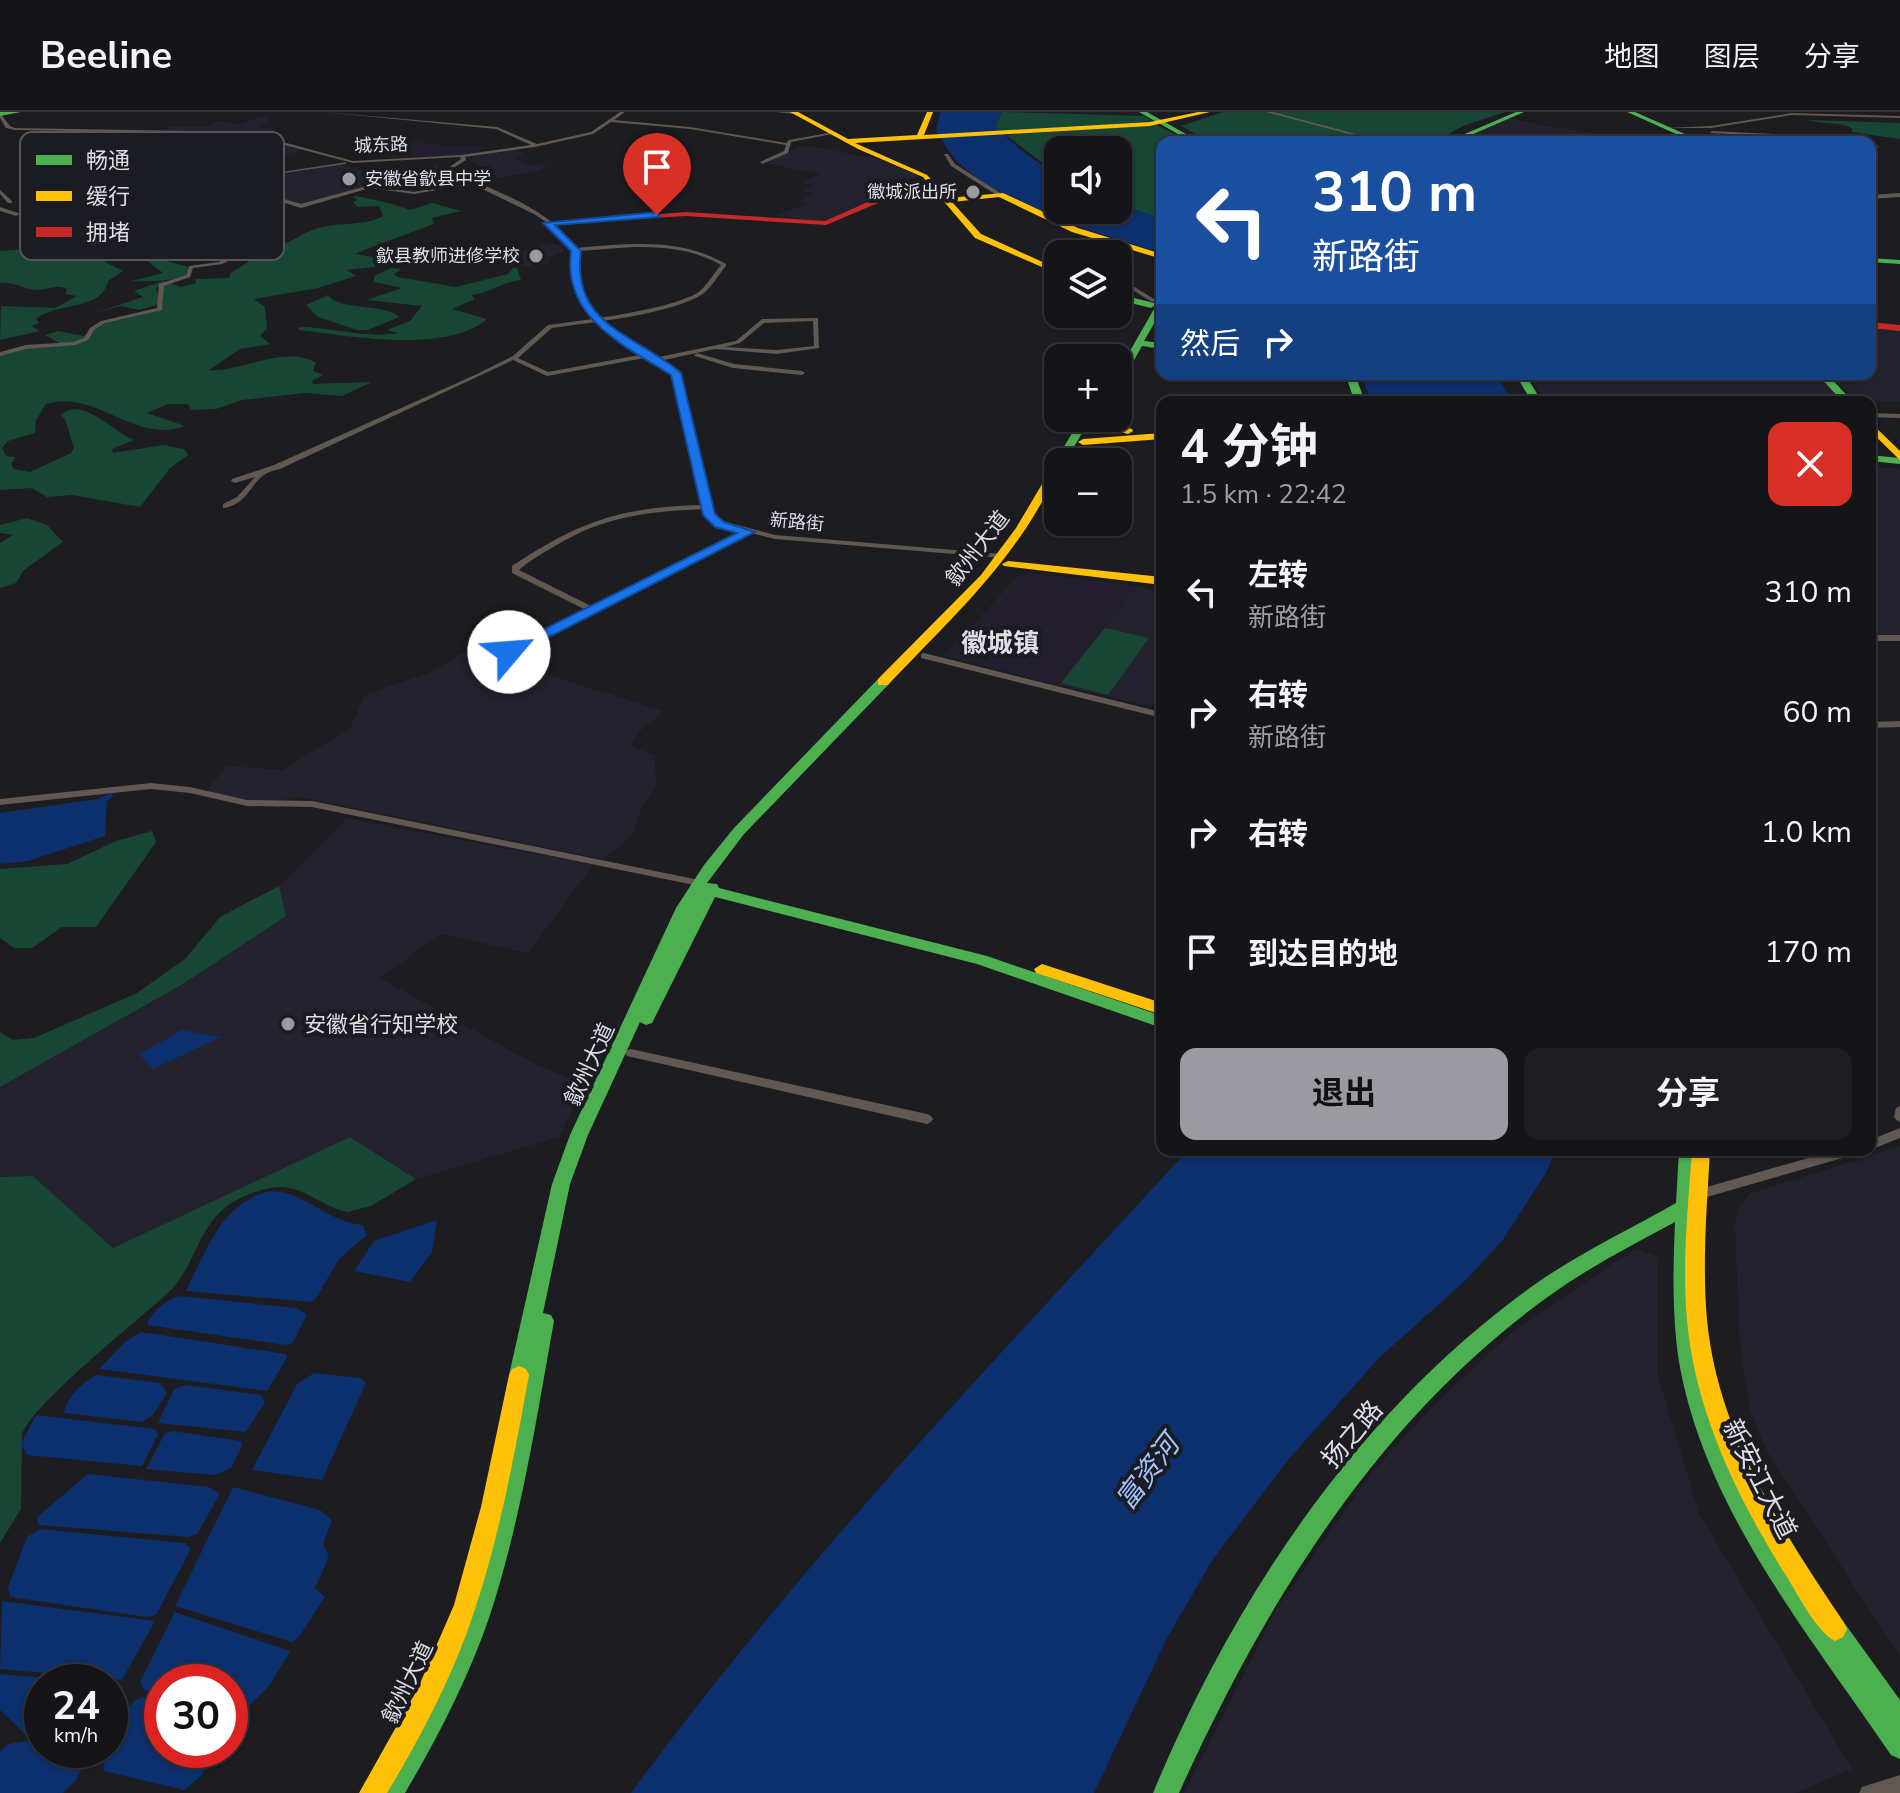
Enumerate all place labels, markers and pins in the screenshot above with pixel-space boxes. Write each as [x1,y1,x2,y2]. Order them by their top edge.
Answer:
pin [623,133,691,215]
place label: 安徽省歙县中学 [365,167,491,191]
marker: 安徽省歙县中学 [340,170,358,188]
place label: 徽城派出所 [867,180,957,204]
marker: 徽城派出所 [964,183,982,201]
place label: 歙县教师进修学校 [376,244,520,268]
marker: 歙县教师进修学校 [527,247,545,265]
place label: 安徽省行知学校 [304,1010,458,1040]
marker: 安徽省行知学校 [279,1015,297,1033]

